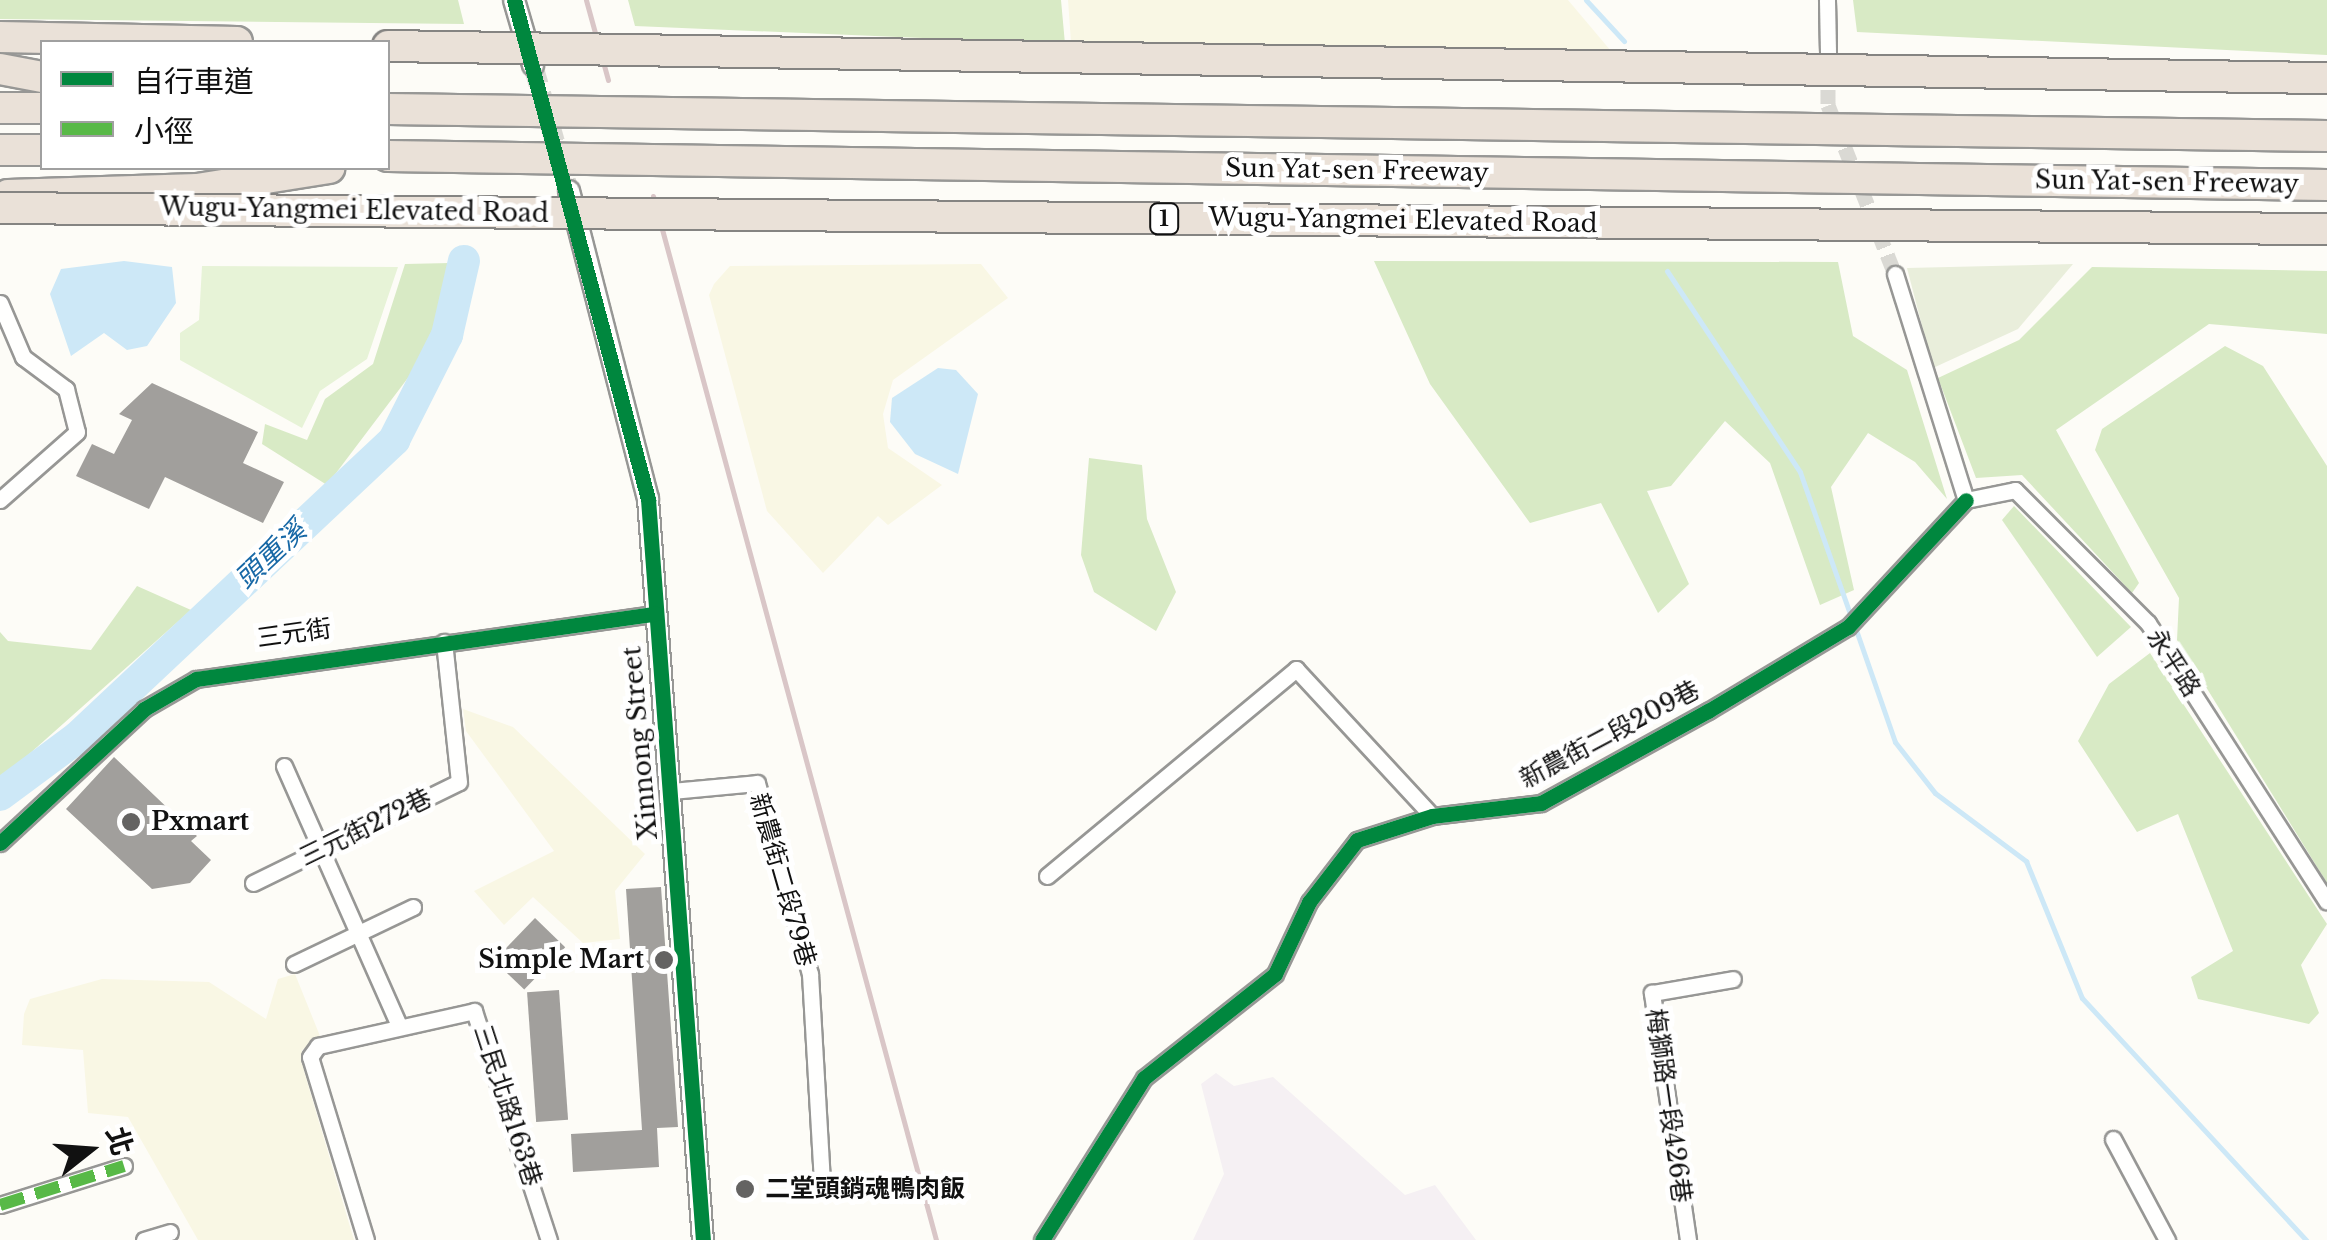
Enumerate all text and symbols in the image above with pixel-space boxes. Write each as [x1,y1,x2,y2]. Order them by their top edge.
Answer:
legend [40,40,390,170]
text: 自行車道 [134,63,254,100]
text: 小徑 [134,113,194,150]
street label: Sun Yat-sen Freeway [1224,154,1490,188]
street label: Sun Yat-sen Freeway [2034,166,2300,200]
street label: Wugu-Yangmei Elevated Road [159,193,549,229]
road number: 1 [1149,202,1179,236]
street label: Wugu-Yangmei Elevated Road [1208,203,1598,239]
water label: 頭重溪 [229,514,313,596]
street label: 三元街 [255,614,333,654]
street label: 永平路 [2140,623,2206,703]
street label: Xinnong Street [618,645,664,841]
street label: 新農街二段209巷 [1515,675,1705,795]
street label: 三元街272巷 [295,783,437,873]
street label: 新農街二段79巷 [743,790,821,970]
place label: Pxmart [151,807,249,837]
marker: Pxmart [120,811,142,833]
place label: Simple Mart [478,945,644,975]
marker: Simple Mart [653,949,675,971]
street label: 梅獅路一段426巷 [1640,1007,1696,1205]
street label: 三民北路163巷 [467,1022,547,1190]
north arrow [40,1100,140,1200]
text: 北 [98,1123,140,1160]
place label: 二堂頭銷魂鴨肉飯 [765,1174,965,1204]
marker: 二堂頭銷魂鴨肉飯 [734,1178,756,1200]

